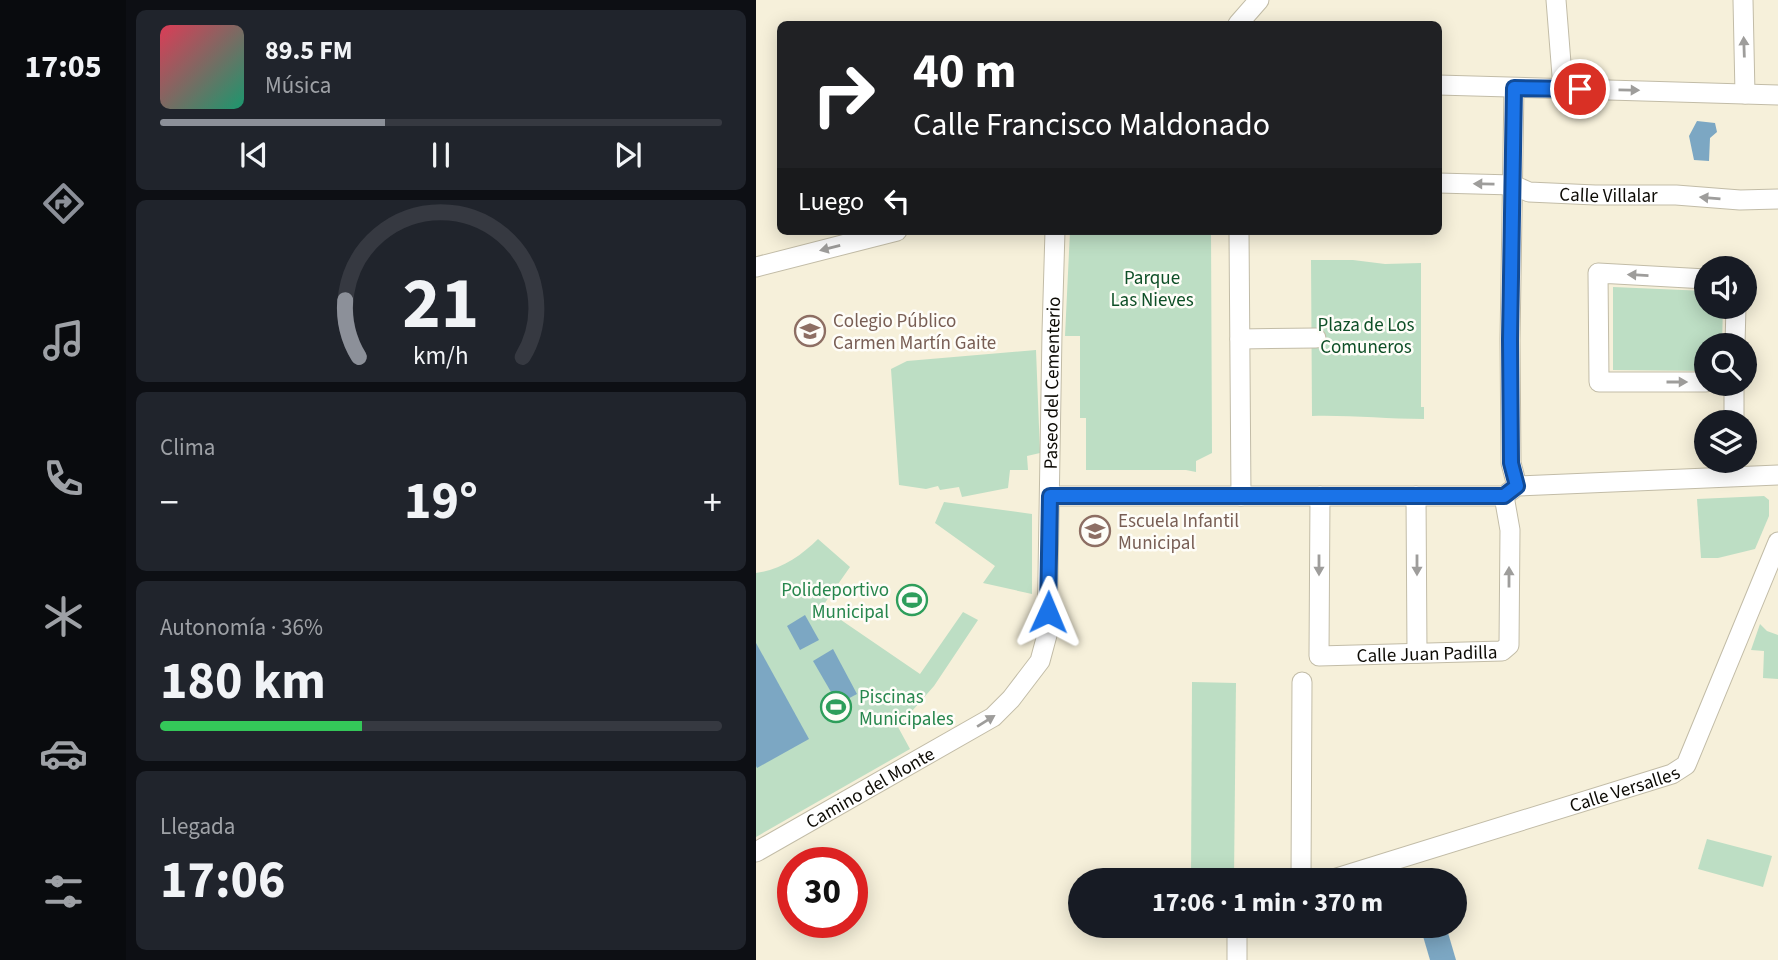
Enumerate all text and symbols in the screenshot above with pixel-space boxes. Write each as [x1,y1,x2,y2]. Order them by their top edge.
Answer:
text: 89.5 FM [265,32,353,69]
one-way arrow [1739,36,1750,58]
text: 40 m [913,37,1017,107]
text: 17:05 [24,44,102,90]
icon: right [798,49,889,140]
pin [1550,59,1610,119]
text: Música [265,69,331,102]
icon: arrive [1561,70,1599,108]
one-way arrow [1618,84,1640,96]
text: Calle Francisco Maldonado [913,102,1270,148]
icon: previous [235,136,273,174]
icon: pause [422,136,460,174]
icon: next [609,136,647,174]
icon: directions [39,179,88,228]
one-way arrow [1473,179,1495,190]
street label: Calle Villalar [1559,181,1658,210]
icon: left [878,182,916,220]
text: Luego [798,183,864,220]
one-way arrow [1699,192,1721,203]
one-way arrow [819,243,841,254]
text: 21 [403,252,479,356]
map controls [1694,256,1757,473]
button: sound [1694,256,1757,319]
park label: Parque Las Nieves [1110,265,1194,314]
one-way arrow [1627,269,1649,280]
street label: Paseo del Cementerio [1038,296,1068,470]
place label: Colegio Público Carmen Martín Gaite [833,308,996,357]
park label: Plaza de Los Comuneros [1317,312,1415,361]
school or university icon: Colegio Público Carmen Martín Gaite [793,314,827,348]
icon: music [39,316,88,365]
button: search [1694,333,1757,396]
text: km/h [413,337,469,373]
one-way arrow [1667,376,1689,388]
button: layers [1694,410,1757,473]
text: Clima [160,431,215,464]
icon: phone [39,454,88,503]
text: 19° [404,465,478,539]
text: − [160,476,179,530]
text: + [703,476,722,530]
place label: Escuela Infantil Municipal [1118,508,1239,557]
school or university icon: Escuela Infantil Municipal [1078,514,1112,548]
one-way arrow [1314,554,1325,576]
one-way arrow [1411,554,1423,576]
one-way arrow [1504,566,1515,588]
position arrow [1011,575,1085,649]
place label: Polideportivo Municipal [781,577,889,626]
sports icon: Polideportivo Municipal [895,583,929,617]
icon: climate [39,592,88,641]
text: Autonomía · 36% [160,611,323,644]
street label: Calle Juan Padilla [1356,639,1498,670]
text: 180 km [160,645,326,719]
place label: Piscinas Municipales [859,684,954,733]
sports icon: Piscinas Municipales [819,690,853,724]
one-way arrow [976,715,995,727]
icon: car [39,729,88,778]
street label: Camino del Monte [801,741,940,836]
street label: Calle Versalles [1566,760,1686,820]
text: Llegada [160,810,235,843]
text: 17:06 [160,844,285,918]
speed limit sign: 30 [777,847,868,938]
icon: filters [39,867,88,916]
text: 17:06 · 1 min · 370 m [1152,884,1383,921]

